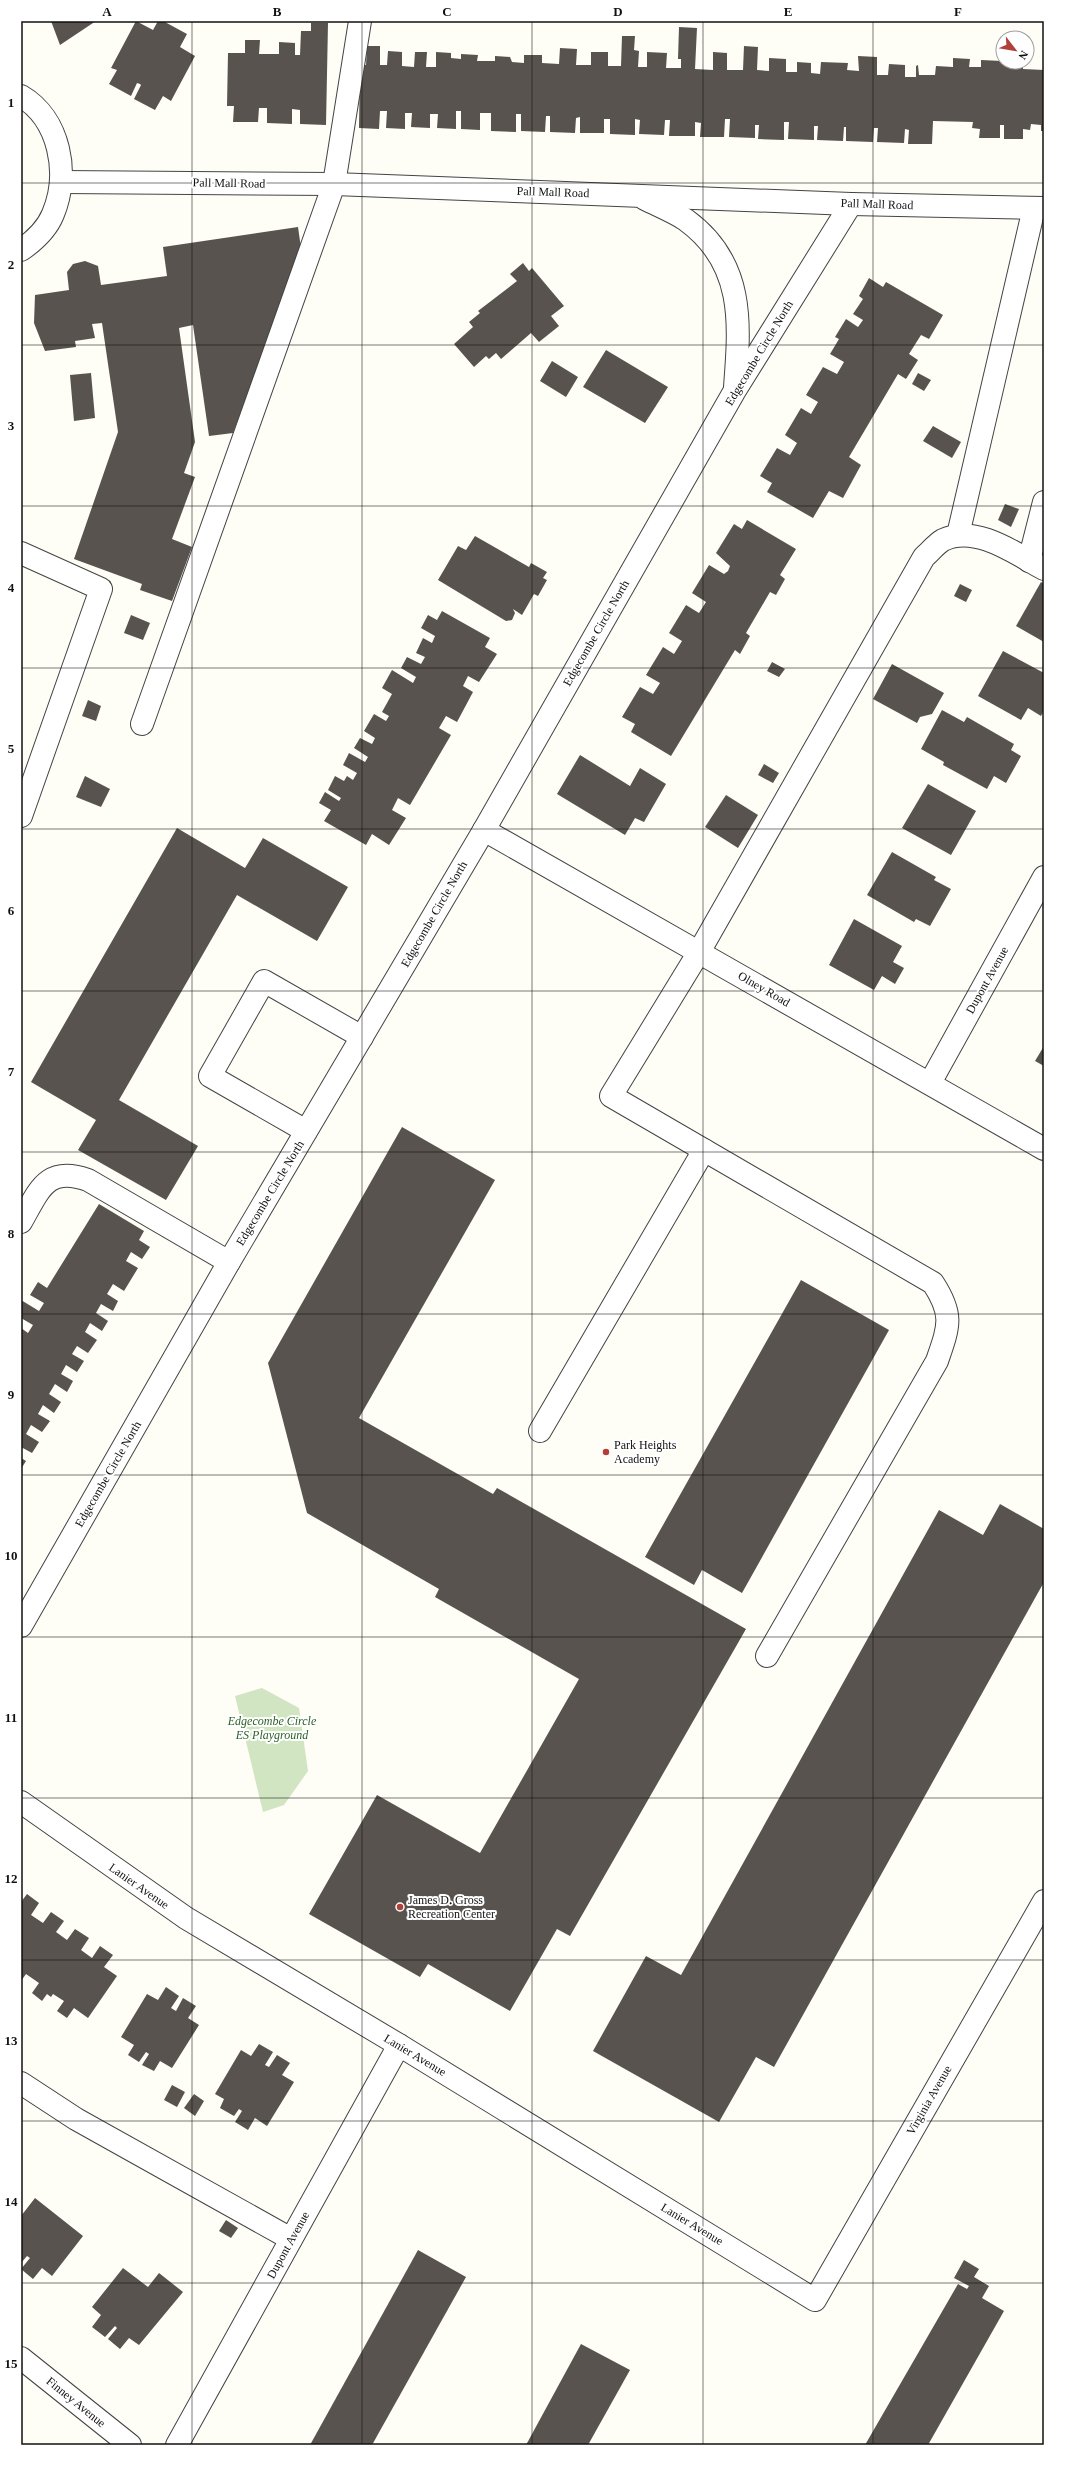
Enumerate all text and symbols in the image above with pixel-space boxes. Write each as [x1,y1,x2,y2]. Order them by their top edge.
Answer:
text: A [102,4,112,19]
text: B [273,4,282,19]
text: C [442,4,452,19]
text: D [613,4,623,19]
text: E [784,4,792,19]
text: F [954,4,962,19]
north arrow [995,30,1035,70]
text: N [1016,49,1031,62]
text: 1 [8,95,14,110]
street label: Pall Mall Road [193,175,265,191]
street label: Pall Mall Road [516,184,590,200]
street label: Pall Mall Road [840,196,914,212]
text: 2 [8,257,14,272]
street label: Edgecombe Circle North [722,298,796,408]
text: 3 [8,418,15,433]
street label: Edgecombe Circle North [560,578,632,688]
text: 4 [8,580,15,595]
text: 5 [8,741,15,756]
street label: Edgecombe Circle North [398,859,470,969]
text: 6 [8,903,15,918]
street label: Dupont Avenue [963,944,1011,1016]
street label: Olney Road [736,969,792,1009]
text: 7 [8,1064,15,1079]
street label: Edgecombe Circle North [233,1138,307,1248]
text: 8 [8,1226,15,1241]
text: 9 [8,1387,15,1402]
street label: Edgecombe Circle North [72,1419,144,1529]
place label: Park Heights Academy [614,1438,677,1466]
marker: Park Heights Academy [601,1447,611,1457]
text: 10 [5,1548,18,1563]
text: 11 [5,1710,17,1725]
park label: Edgecombe Circle ES Playground [227,1714,317,1742]
street label: Lanier Avenue [106,1860,172,1912]
text: 12 [5,1871,18,1886]
place label: James D. Gross Recreation Center [408,1893,495,1921]
marker: James D. Gross Recreation Center [395,1902,405,1912]
street label: Lanier Avenue [381,2031,449,2079]
text: 13 [5,2033,18,2048]
street label: Virginia Avenue [903,2063,955,2137]
text: 14 [5,2194,18,2209]
street label: Lanier Avenue [658,2200,726,2248]
street label: Dupont Avenue [264,2209,312,2281]
text: 15 [5,2356,18,2371]
street label: Finney Avenue [44,2374,108,2430]

